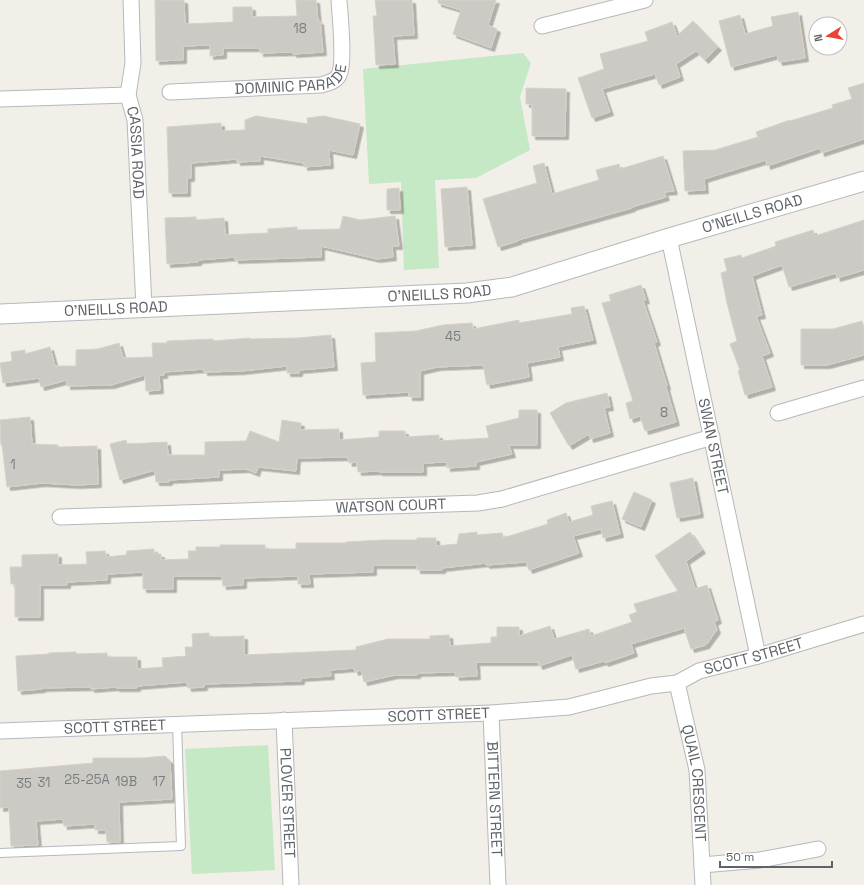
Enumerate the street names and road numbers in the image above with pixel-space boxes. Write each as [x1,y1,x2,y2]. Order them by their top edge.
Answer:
street label: DOMINIC PARADE [234,63,350,98]
street label: CASSIA ROAD [123,104,149,199]
street label: O'NEILLS ROAD [699,189,805,237]
street label: O'NEILLS ROAD [387,280,493,306]
street label: O'NEILLS ROAD [63,296,168,320]
street label: SWAN STREET [694,396,733,496]
street label: WATSON COURT [335,494,447,517]
street label: SCOTT STREET [702,633,806,678]
street label: SCOTT STREET [387,703,490,726]
street label: SCOTT STREET [63,715,167,738]
street label: QUAIL CRESCENT [678,723,711,842]
street label: BITTERN STREET [483,741,507,857]
street label: PLOVER STREET [276,747,300,859]

